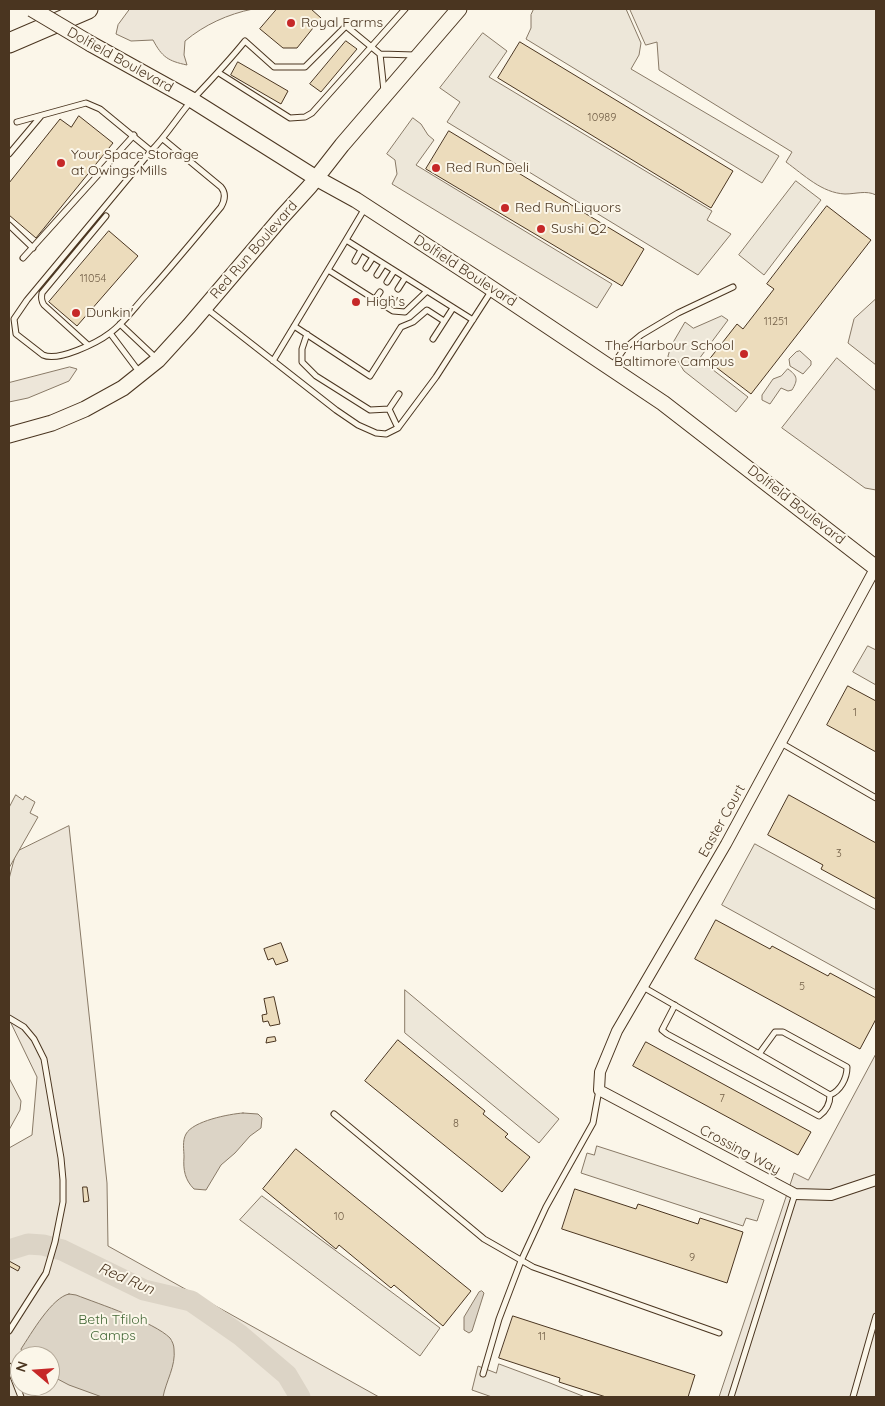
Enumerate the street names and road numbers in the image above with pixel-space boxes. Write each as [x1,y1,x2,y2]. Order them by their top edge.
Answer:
street label: Dolfield Boulevard [64,24,176,96]
street label: Red Run Boulevard [207,198,301,302]
street label: Dolfield Boulevard [411,232,519,310]
street label: Dolfield Boulevard [744,462,848,548]
street label: Easter Court [695,782,749,860]
street label: Crossing Way [697,1122,783,1178]

